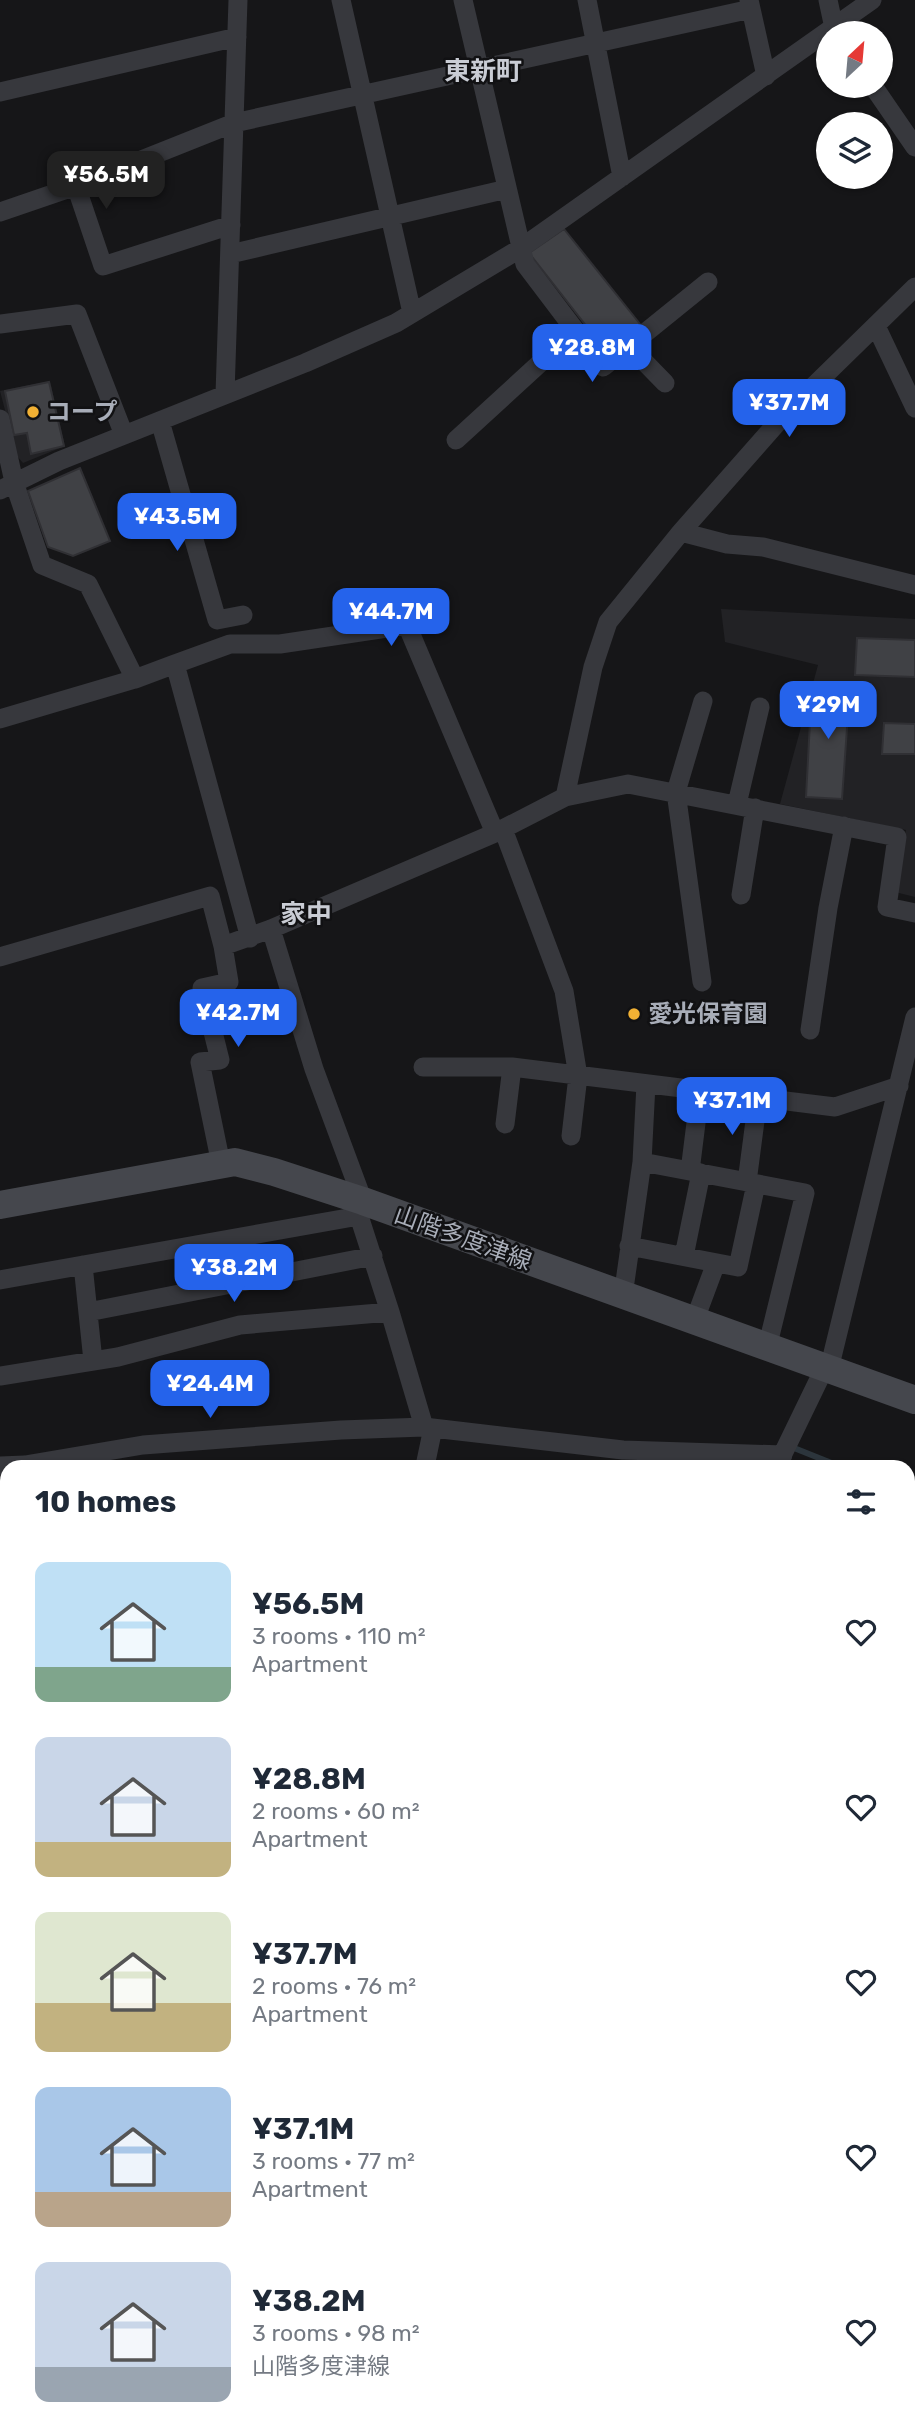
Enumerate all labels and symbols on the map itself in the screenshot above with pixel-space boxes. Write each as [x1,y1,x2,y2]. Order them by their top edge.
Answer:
north arrow [816,21,892,98]
district label: 東新町 [444,56,522,87]
pin: ¥56.5M [49,152,163,211]
pin: ¥28.8M [535,324,649,384]
pin: ¥37.7M [732,380,846,439]
place label: コープ [47,398,118,426]
marker: コープ [25,404,41,420]
pin: ¥43.5M [120,494,234,553]
pin: ¥44.7M [334,588,448,648]
pin: ¥29M [787,682,869,741]
district label: 家中 [280,899,332,930]
pin: ¥42.7M [181,990,295,1049]
place label: 愛光保育園 [648,1000,768,1028]
marker: 愛光保育園 [626,1006,642,1022]
pin: ¥37.1M [675,1078,789,1137]
street label: 山階多度津線 [391,1200,535,1276]
pin: ¥38.2M [177,1244,291,1304]
pin: ¥24.4M [153,1360,267,1420]

